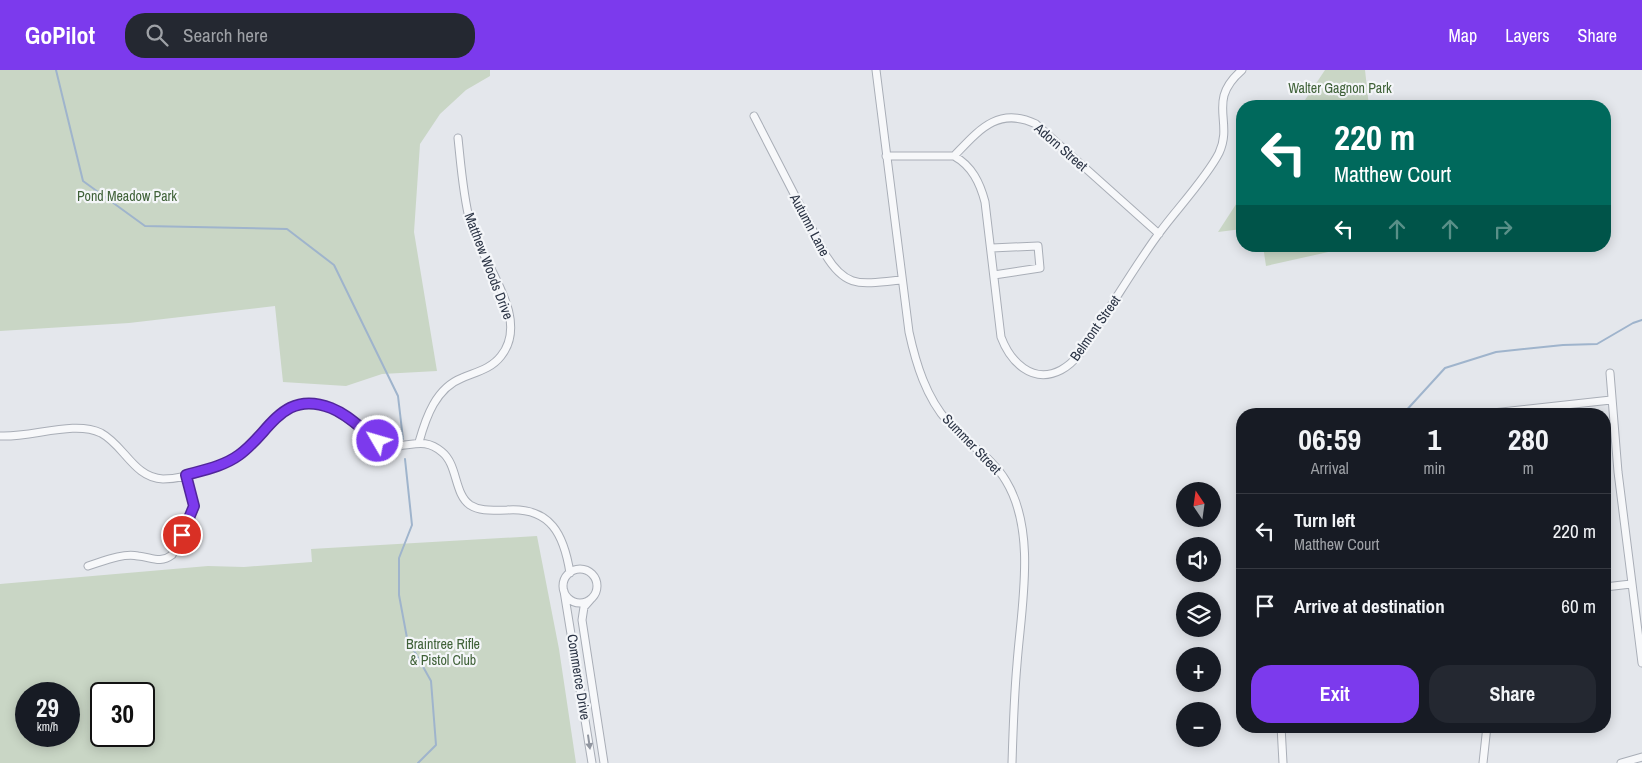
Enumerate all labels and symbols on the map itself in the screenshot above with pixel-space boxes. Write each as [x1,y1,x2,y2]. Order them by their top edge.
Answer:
park label: Walter Gagnon Park [1288,79,1392,97]
street label: Adorn Street [1030,118,1091,175]
park label: Pond Meadow Park [77,187,177,205]
street label: Autumn Lane [786,190,834,259]
street label: Matthew Woods Drive [460,210,518,322]
street label: Belmont Street [1066,292,1124,364]
street label: Summer Street [939,410,1005,478]
position arrow [351,414,403,466]
north arrow [1176,482,1221,528]
pin [161,514,203,556]
street label: Commerce Drive [563,633,595,721]
park label: Braintree Rifle & Pistol Club [406,635,480,669]
speed limit sign: 30 [90,682,155,747]
one-way arrow [585,735,593,751]

